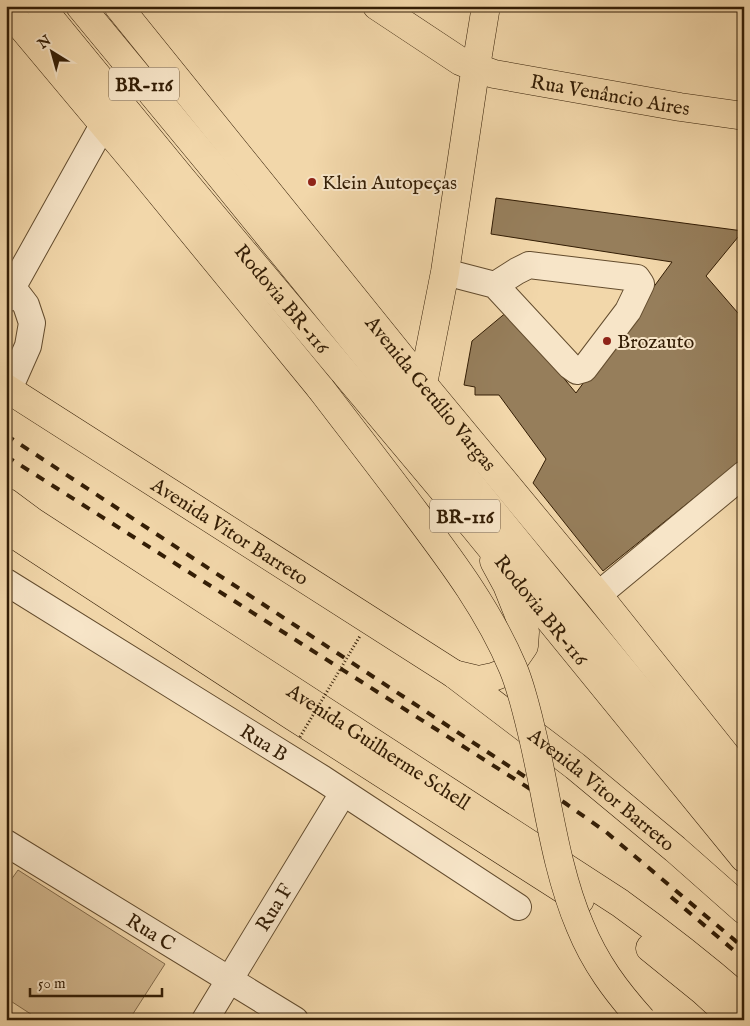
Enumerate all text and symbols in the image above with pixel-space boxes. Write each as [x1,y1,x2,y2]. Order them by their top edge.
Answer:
north arrow [28,28,78,78]
text: N [34,32,55,54]
road number: BR-116 [109,68,179,100]
street label: Rua Venâncio Aires [528,70,691,122]
place label: Klein Autopeças [322,171,457,196]
marker: Klein Autopeças [306,176,318,188]
street label: Rodovia BR-116 [228,240,335,360]
street label: Avenida Getúlio Vargas [359,311,501,477]
place label: Brozauto [617,330,694,355]
marker: Brozauto [601,335,613,347]
street label: Avenida Vitor Barreto [145,472,313,592]
road number: BR-116 [430,500,500,532]
street label: Rodovia BR-116 [488,550,593,672]
street label: Avenida Guilherme Schell [281,679,475,817]
street label: Rua B [235,719,292,768]
street label: Avenida Vitor Barreto [522,723,679,858]
street label: Rua F [251,879,299,936]
street label: Rua C [121,909,179,958]
scale bar [30,966,162,998]
text: 50 m [38,974,66,993]

